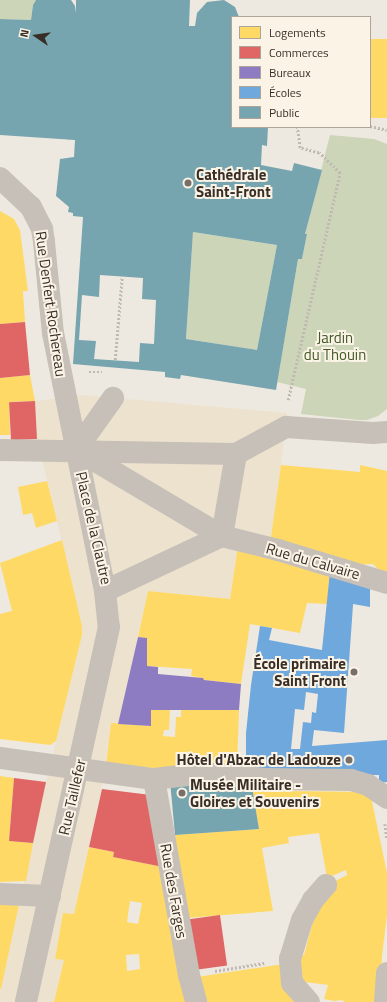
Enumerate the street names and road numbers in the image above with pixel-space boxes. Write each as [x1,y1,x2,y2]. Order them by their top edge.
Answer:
street label: Rue Denfert Rochereau [32,230,70,378]
street label: Place de la Clautre [72,470,116,586]
street label: Rue du Calvaire [264,539,362,583]
street label: Rue Taillefer [55,757,89,837]
street label: Rue des Farges [157,842,191,940]

